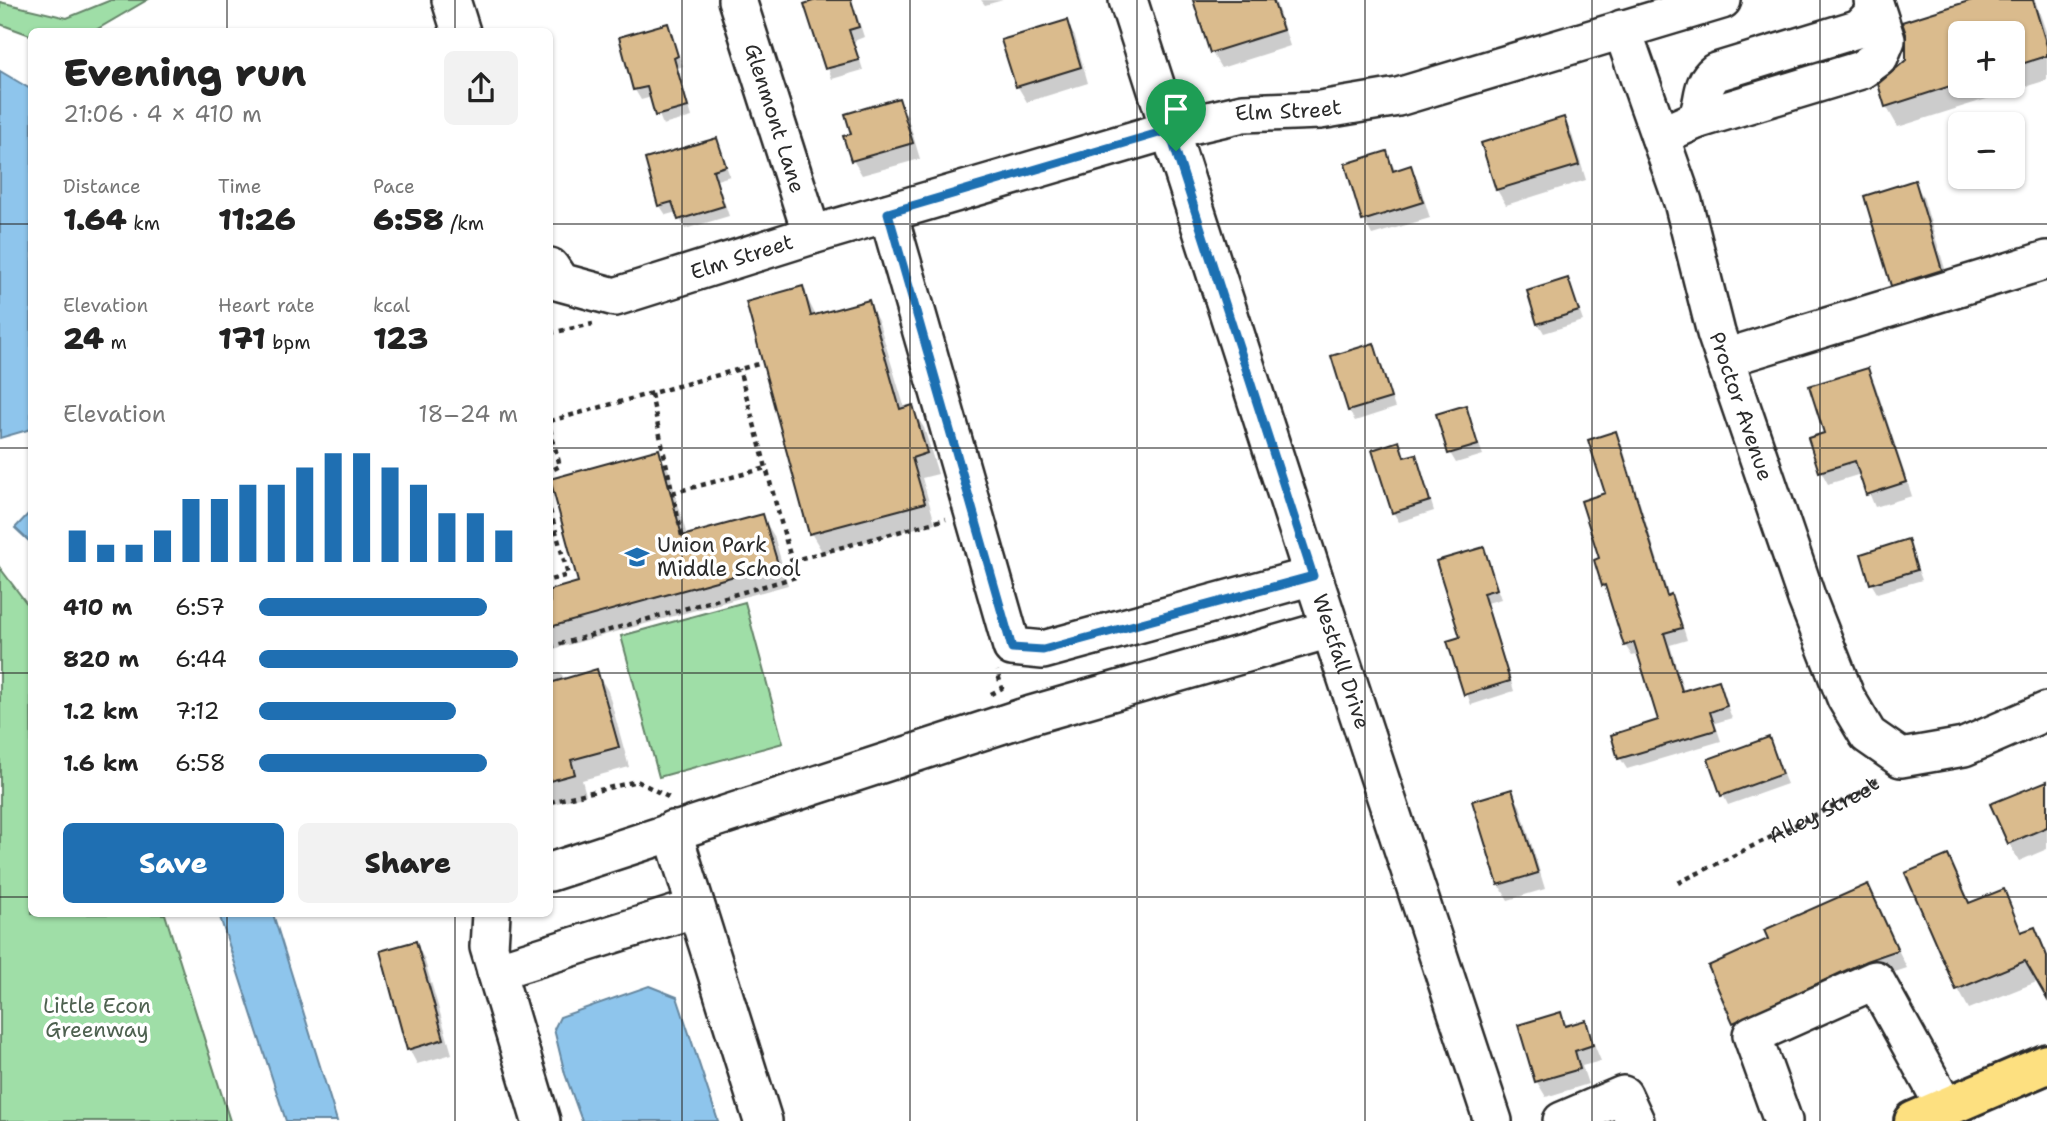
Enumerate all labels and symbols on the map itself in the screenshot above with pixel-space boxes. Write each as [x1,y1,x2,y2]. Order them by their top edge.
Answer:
street label: Glenmont Lane [738,40,812,196]
pin [1146,79,1206,151]
street label: Elm Street [1232,93,1343,128]
street label: Elm Street [687,228,797,286]
street label: Proctor Avenue [1703,328,1780,484]
place label: Union Park Middle School [657,531,801,583]
school or university icon: Union Park Middle School [623,543,651,571]
street label: Westfall Drive [1306,590,1377,733]
street label: Alley Street [1764,771,1885,850]
park label: Little Econ Greenway [43,992,151,1044]

